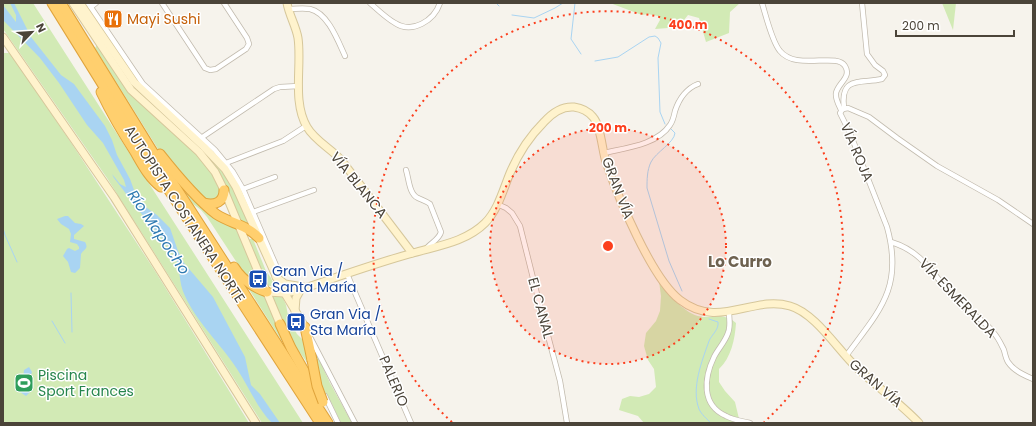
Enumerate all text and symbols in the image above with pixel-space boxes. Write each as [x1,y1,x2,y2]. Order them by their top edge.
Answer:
restaurant icon: Mayi Sushi [102,8,124,30]
place label: Mayi Sushi [127,9,200,29]
north arrow [12,12,52,52]
scale bar [896,12,1014,38]
text: 400 m [668,16,708,33]
text: 200 m [902,17,940,34]
text: N [32,21,50,35]
text: 200 m [589,119,627,136]
street label: VÍA ROJA [836,119,878,185]
street label: AUTOPISTA COSTANERA NORTE [120,121,250,307]
street label: VÍA BLANCA [326,148,392,222]
street label: GRAN VÍA [597,154,639,222]
water label: Río Mapocho [123,186,195,278]
centre of rings [601,239,615,253]
district label: Lo Curro [708,251,772,272]
street label: VÍA ESMERALDA [915,254,1001,342]
place label: Gran Via / Santa María [272,261,357,297]
bus stop icon: Gran Via / Santa María [247,268,269,290]
street label: EL CANAL [523,275,559,341]
place label: Gran Via / Sta María [310,304,381,340]
bus stop icon: Gran Via / Sta María [285,311,307,333]
street label: PALERIO [374,352,414,410]
street label: GRAN VÍA [845,354,907,412]
place label: Piscina Sport Frances [38,365,134,401]
sports icon: Piscina Sport Frances [13,372,35,394]

